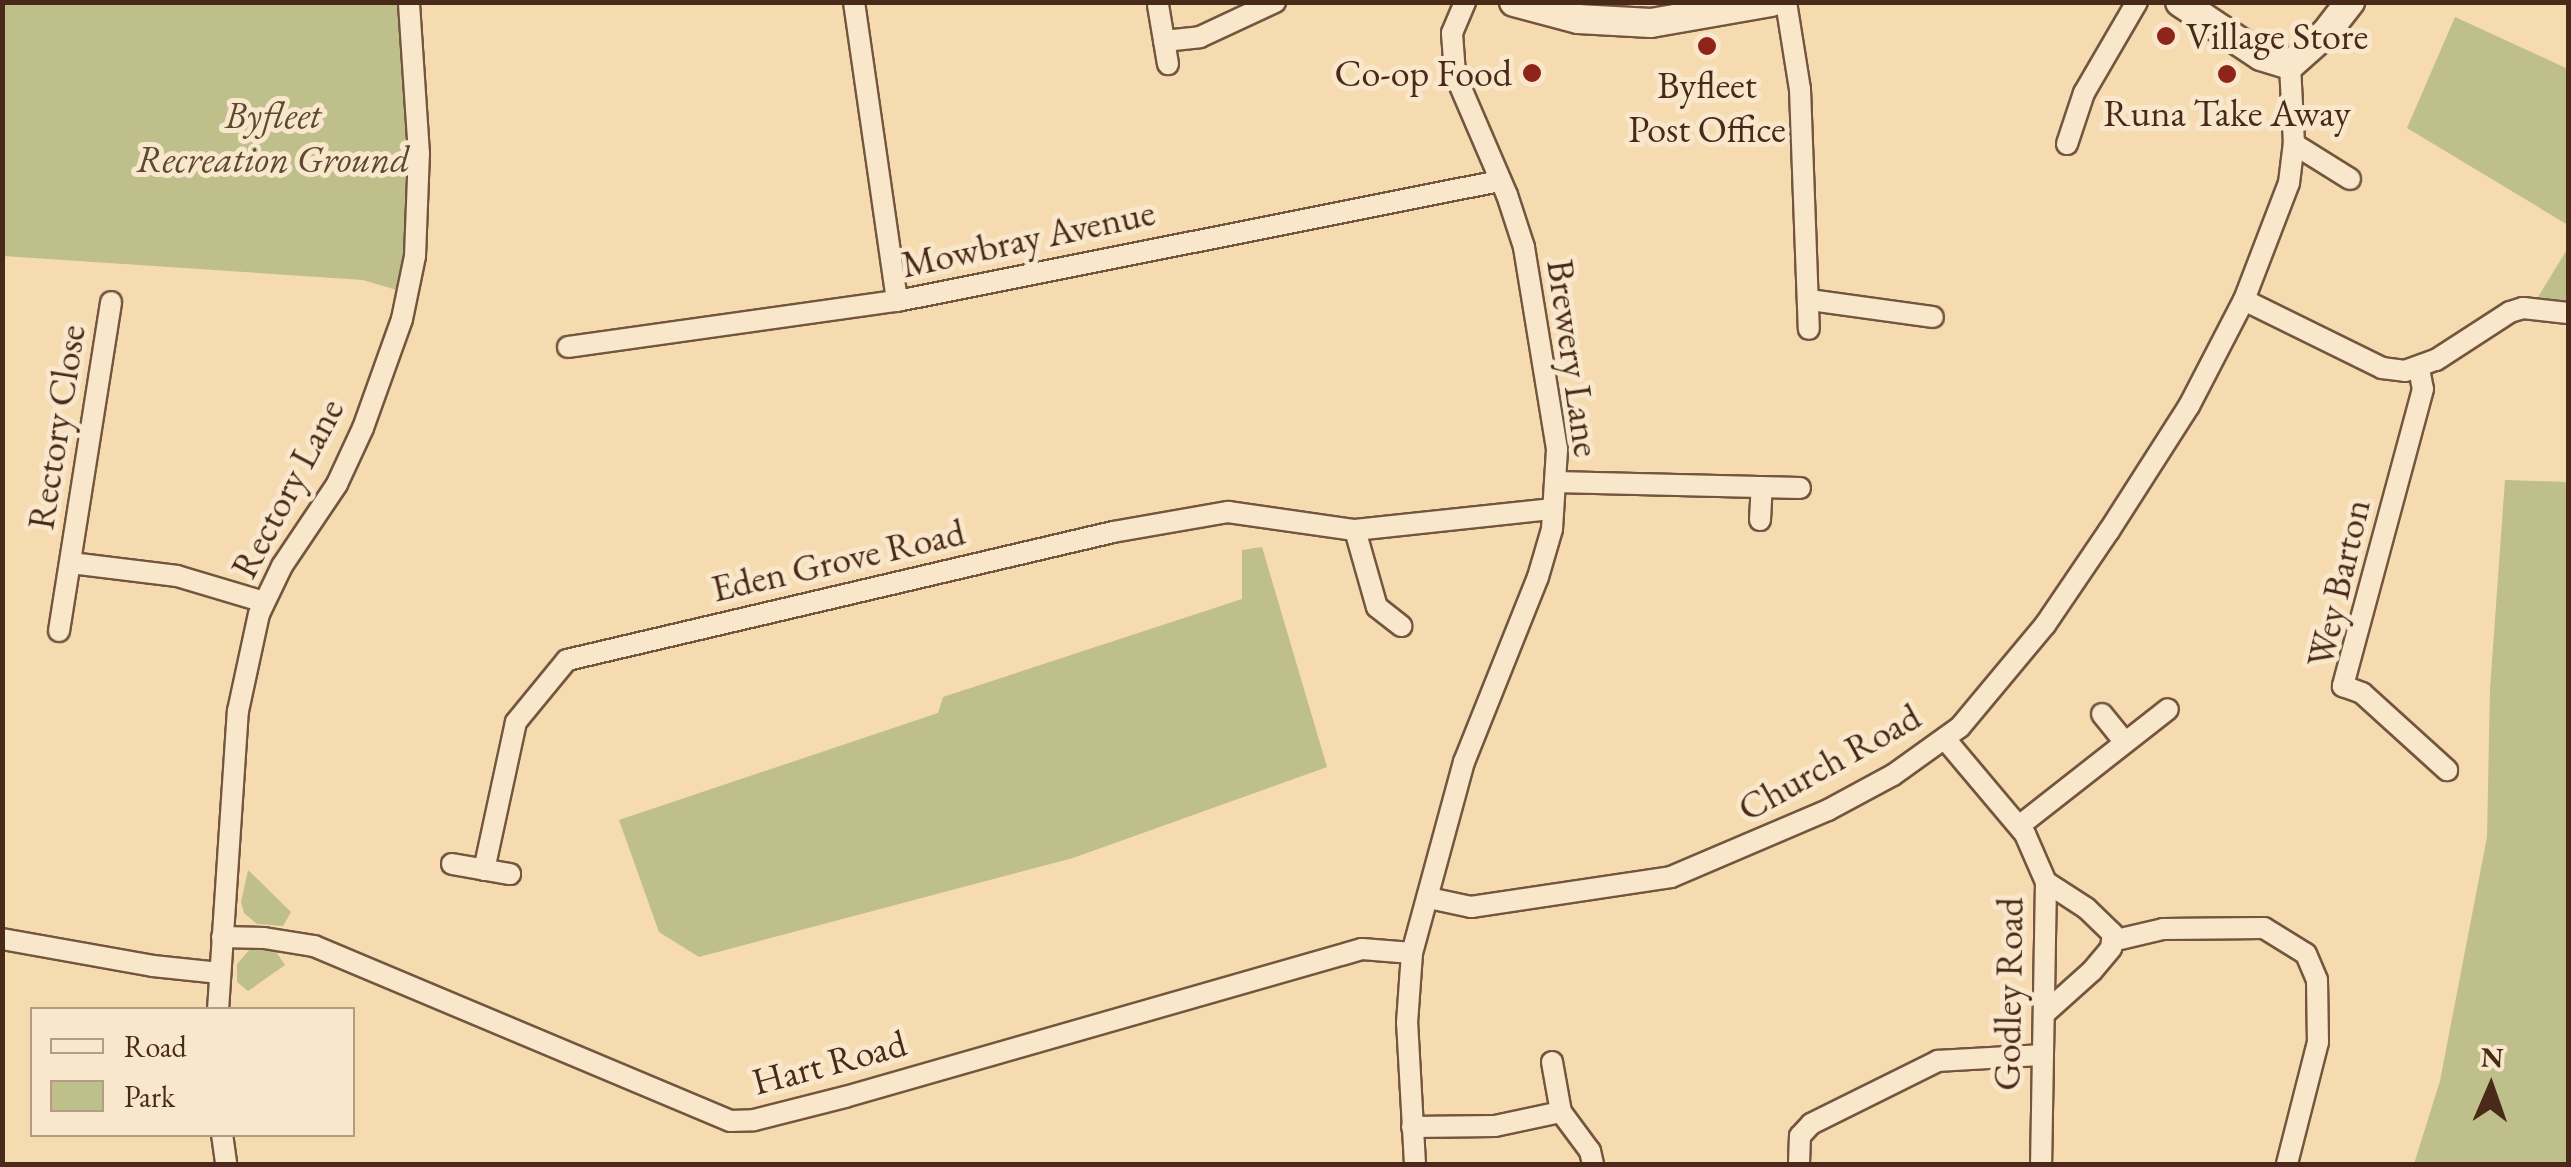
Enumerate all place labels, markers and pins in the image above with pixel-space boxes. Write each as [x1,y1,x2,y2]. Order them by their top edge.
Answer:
place label: Village Store [2186,13,2368,59]
marker: Village Store [2155,25,2177,47]
marker: Byfleet Post Office [1696,35,1718,57]
place label: Co-op Food [1335,50,1512,96]
marker: Co-op Food [1521,62,1543,84]
place label: Byfleet Post Office [1628,62,1786,152]
marker: Runa Take Away [2216,63,2238,85]
place label: Runa Take Away [2103,90,2351,136]

